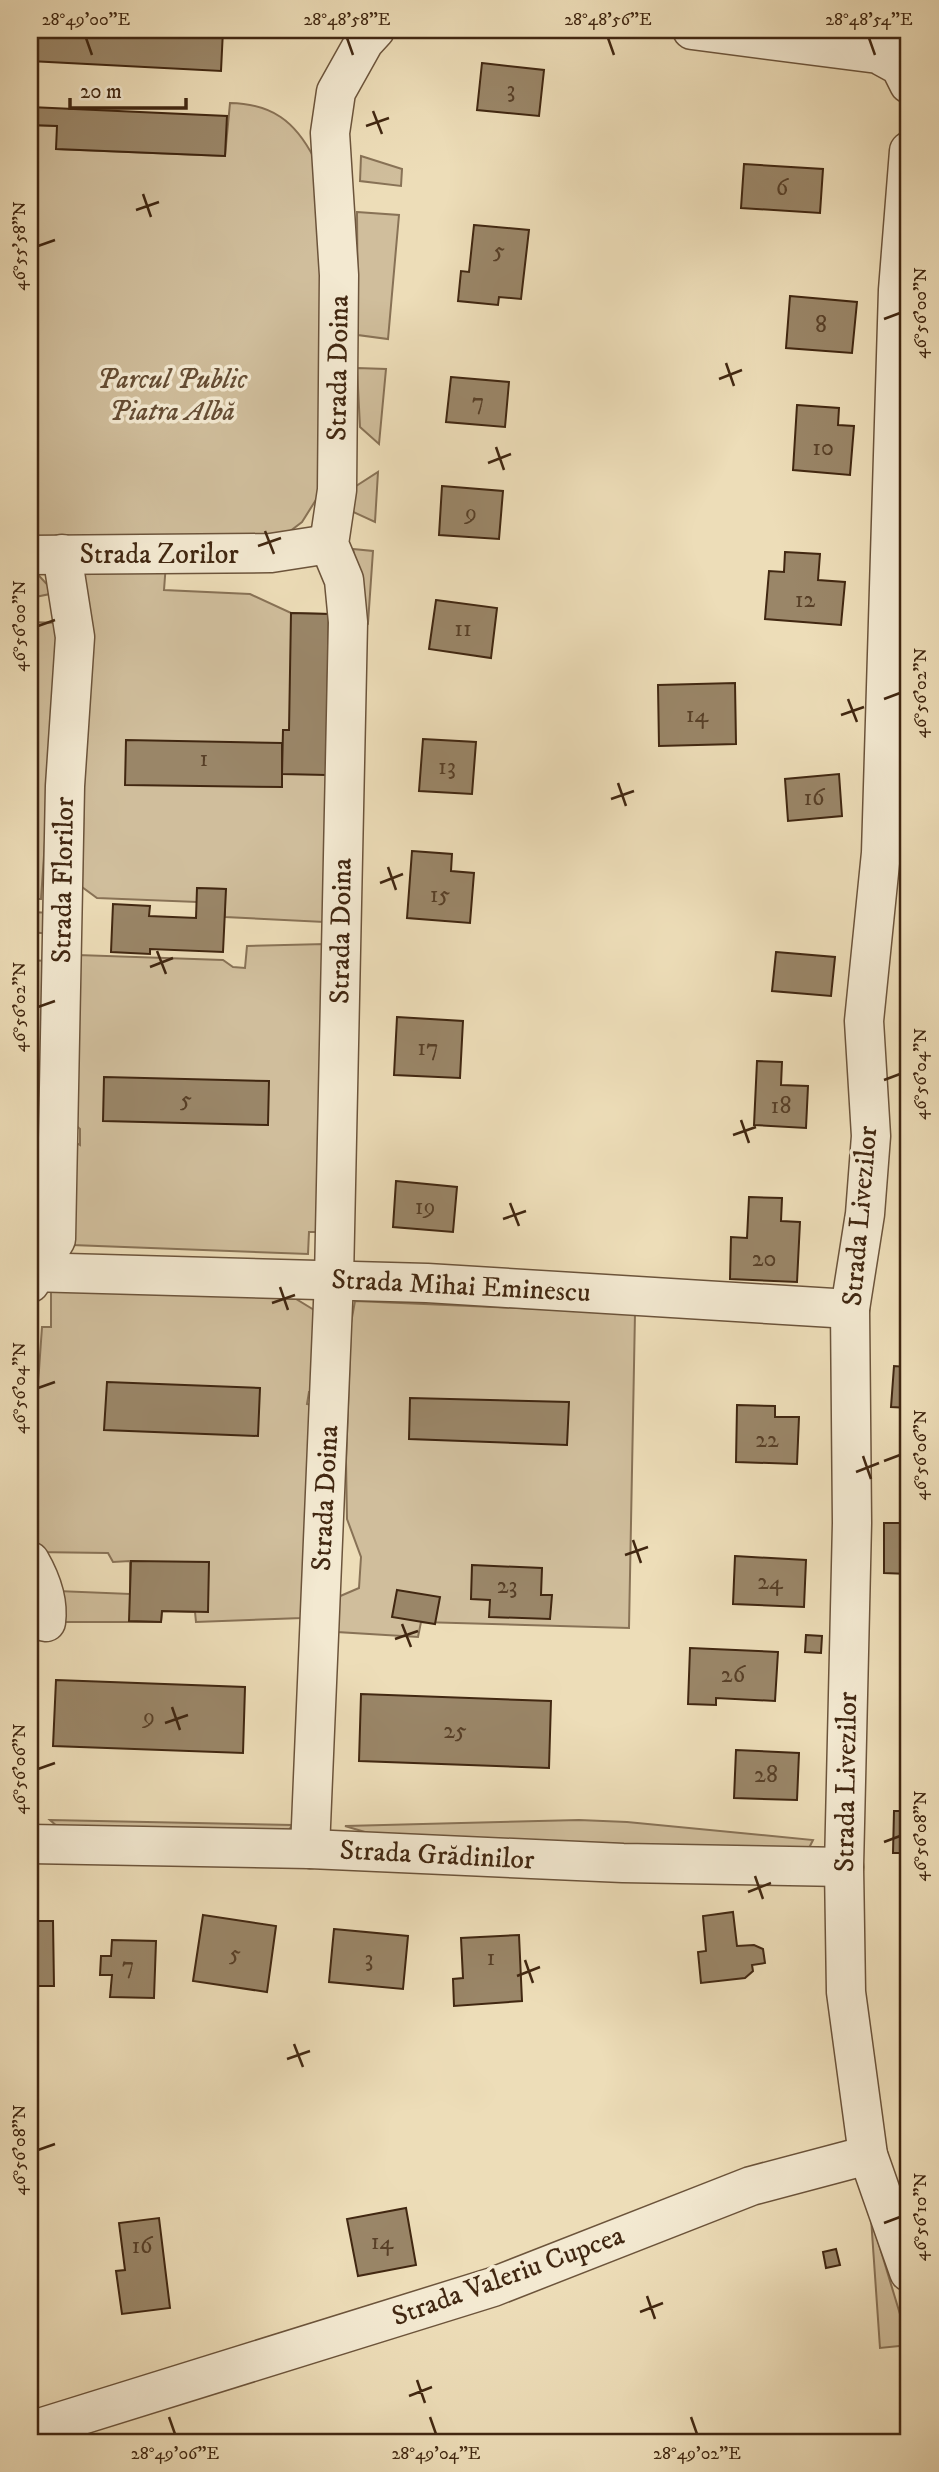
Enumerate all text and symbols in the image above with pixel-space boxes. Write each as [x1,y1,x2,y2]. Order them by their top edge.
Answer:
text: 28°49'00"E [42,9,131,31]
text: 28°48'58"E [303,9,391,31]
text: 28°48'56"E [564,9,652,31]
text: 28°48'54"E [825,9,913,31]
scale bar [70,66,186,110]
house number: 3 [507,75,515,105]
text: 20 m [80,79,122,105]
house number: 6 [776,173,790,203]
text: 46°55'58"N [9,201,31,291]
house number: 5 [493,236,505,266]
text: 46°56'00"N [910,267,932,359]
street label: Strada Doina [319,295,357,441]
house number: 8 [815,310,827,340]
park label: Parcul Public Piatra Albă [97,362,248,429]
house number: 7 [472,387,484,417]
house number: 10 [812,433,834,463]
house number: 9 [464,498,477,528]
street label: Strada Zorilor [79,537,239,572]
text: 46°56'00"N [9,580,31,672]
house number: 12 [795,585,816,615]
house number: 11 [454,614,472,644]
text: 46°56'02"N [910,647,932,738]
house number: 14 [686,700,709,730]
house number: 1 [200,744,208,774]
house number: 13 [438,752,456,782]
house number: 16 [803,783,826,813]
street label: Strada Florilor [44,796,82,964]
street label: Strada Doina [322,858,360,1004]
house number: 15 [430,880,450,910]
text: 46°56'02"N [9,961,31,1052]
text: 46°56'04"N [910,1028,932,1120]
house number: 17 [417,1033,439,1063]
house number: 5 [180,1085,192,1115]
house number: 18 [771,1091,791,1121]
street label: Strada Livezilor [835,1124,885,1308]
house number: 19 [415,1192,435,1222]
house number: 20 [752,1244,776,1274]
street label: Strada Mihai Eminescu [330,1262,592,1310]
text: 46°56'04"N [9,1342,31,1434]
text: 46°56'06"N [910,1409,932,1501]
street label: Strada Doina [304,1424,346,1572]
house number: 22 [755,1425,779,1455]
house number: 24 [757,1567,784,1597]
house number: 23 [497,1571,517,1601]
house number: 26 [721,1660,747,1690]
street label: Strada Livezilor [827,1691,865,1873]
house number: 9 [142,1702,155,1732]
house number: 25 [443,1716,467,1746]
text: 46°56'06"N [9,1723,31,1815]
house number: 28 [754,1760,778,1790]
text: 46°56'08"N [910,1790,932,1881]
street label: Strada Grădinilor [339,1832,536,1878]
house number: 5 [229,1939,241,1969]
house number: 1 [487,1943,495,1973]
house number: 3 [365,1944,373,1974]
house number: 7 [122,1951,134,1981]
text: 46°56'08"N [9,2104,31,2195]
text: 46°56'10"N [910,2173,932,2261]
street label: Strada Valeriu Cupcea [387,2218,629,2334]
house number: 14 [371,2227,394,2257]
house number: 16 [131,2231,154,2261]
text: 28°49'06"E [131,2443,219,2465]
text: 28°49'04"E [391,2443,481,2465]
text: 28°49'02"E [653,2443,741,2465]

